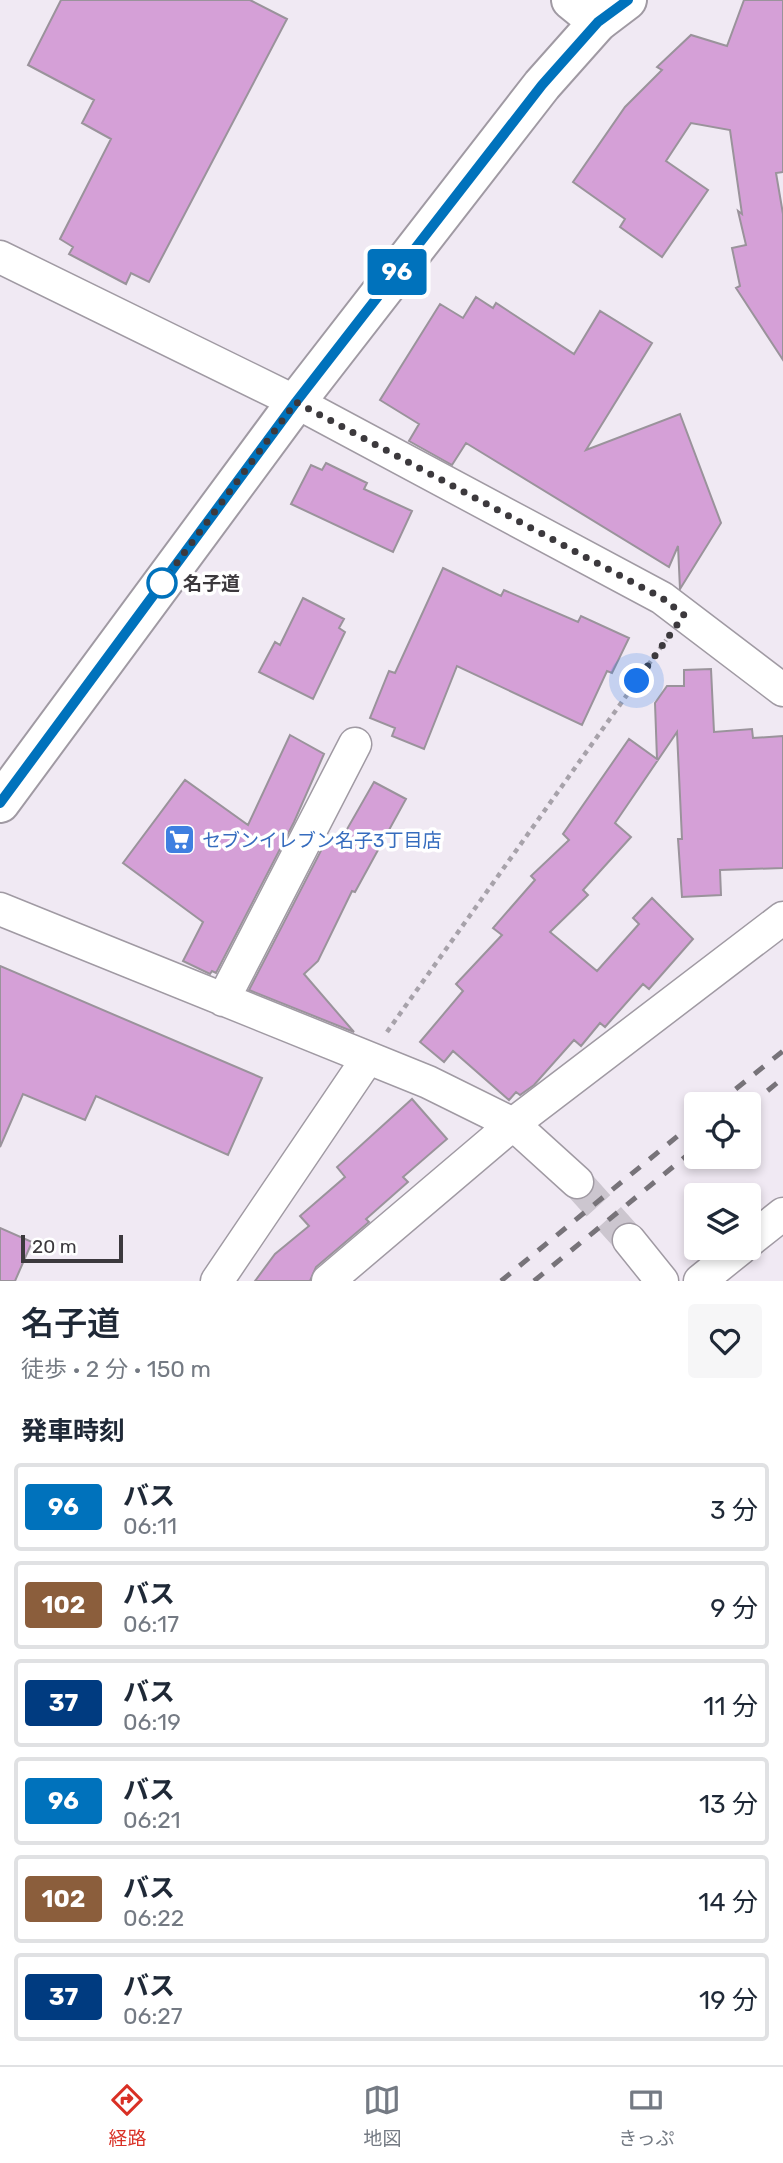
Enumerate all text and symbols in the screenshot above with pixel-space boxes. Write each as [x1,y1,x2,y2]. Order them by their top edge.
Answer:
line badge: 96 [366,249,428,295]
text: 96 [382,258,412,286]
marker: 名子道 [147,568,177,598]
place label: 名子道 [183,572,240,595]
your location [619,663,654,698]
supermarket icon: セブンイレブン名子3丁目店 [162,823,196,857]
place label: セブンイレブン名子3丁目店 [202,829,441,852]
map controls [684,1092,761,1260]
button: locate [684,1092,761,1169]
button: layers [684,1183,761,1260]
scale bar [21,1232,122,1264]
text: 20 m [32,1235,77,1258]
text: 名子道 [21,1304,120,1343]
button: heart [688,1304,762,1378]
text: 徒歩 · 2 分 · 150 m [21,1355,211,1383]
text: 発車時刻 [21,1416,125,1447]
text: バス [123,1481,175,1512]
text: 96 [48,1493,79,1521]
text: 3 分 [710,1495,758,1526]
text: 06:11 [123,1512,177,1540]
text: バス [123,1579,175,1610]
text: 102 [42,1591,85,1619]
text: 9 分 [710,1593,758,1624]
text: 06:17 [123,1610,179,1638]
text: バス [123,1677,175,1708]
text: 37 [49,1689,78,1717]
text: 11 分 [703,1691,758,1722]
text: 06:19 [123,1708,181,1736]
text: バス [123,1775,175,1806]
text: 96 [48,1787,79,1815]
text: 13 分 [699,1789,758,1820]
text: 06:21 [123,1806,181,1834]
text: バス [123,1873,175,1904]
text: 102 [42,1885,85,1913]
text: 14 分 [698,1887,758,1918]
text: 06:22 [123,1904,184,1932]
text: バス [123,1971,175,2002]
text: 37 [49,1983,78,2011]
text: 19 分 [699,1985,758,2016]
text: 06:27 [123,2002,183,2030]
tab: 経路 [108,2081,146,2150]
tab: 地図 [363,2081,401,2150]
tab: きっぷ [618,2081,675,2150]

